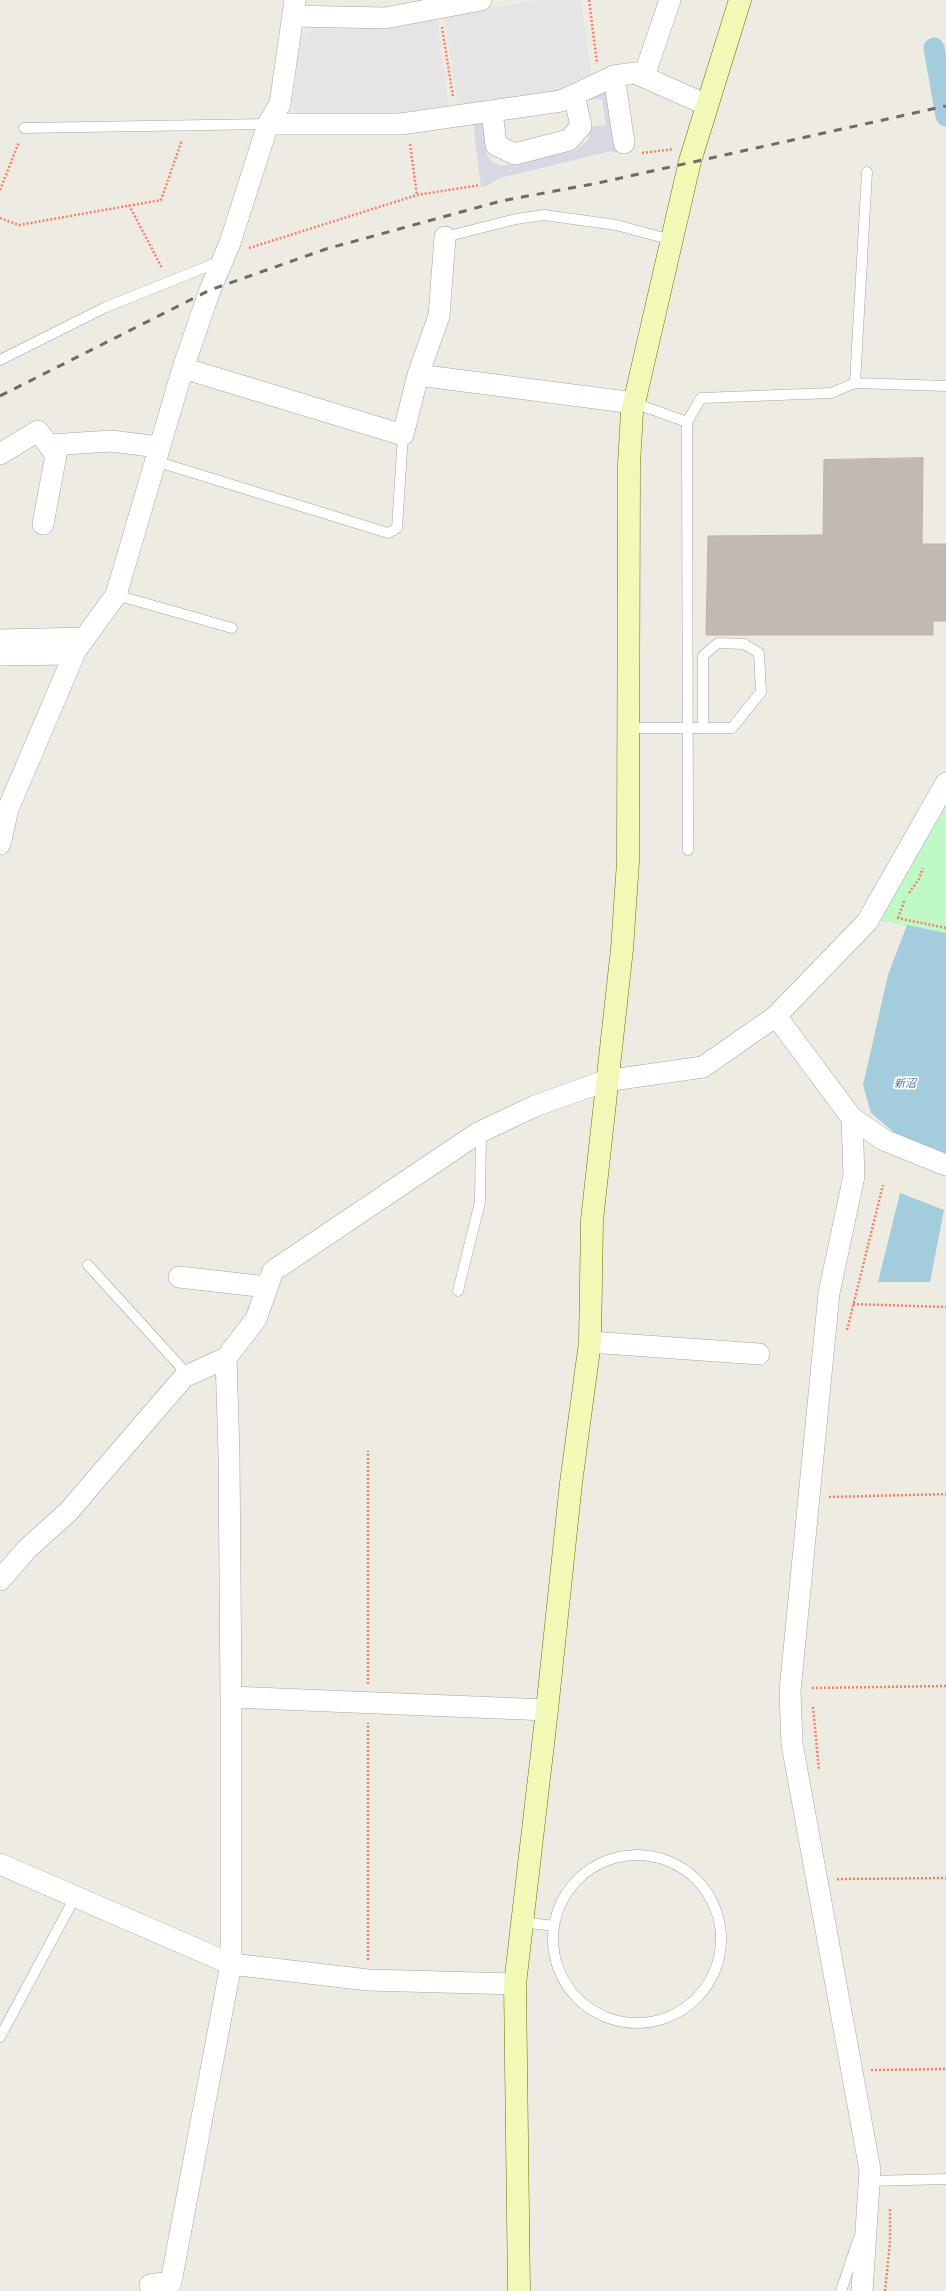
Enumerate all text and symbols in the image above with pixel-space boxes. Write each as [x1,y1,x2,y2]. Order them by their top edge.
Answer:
water label: 新沼 [894,1077,916,1091]

